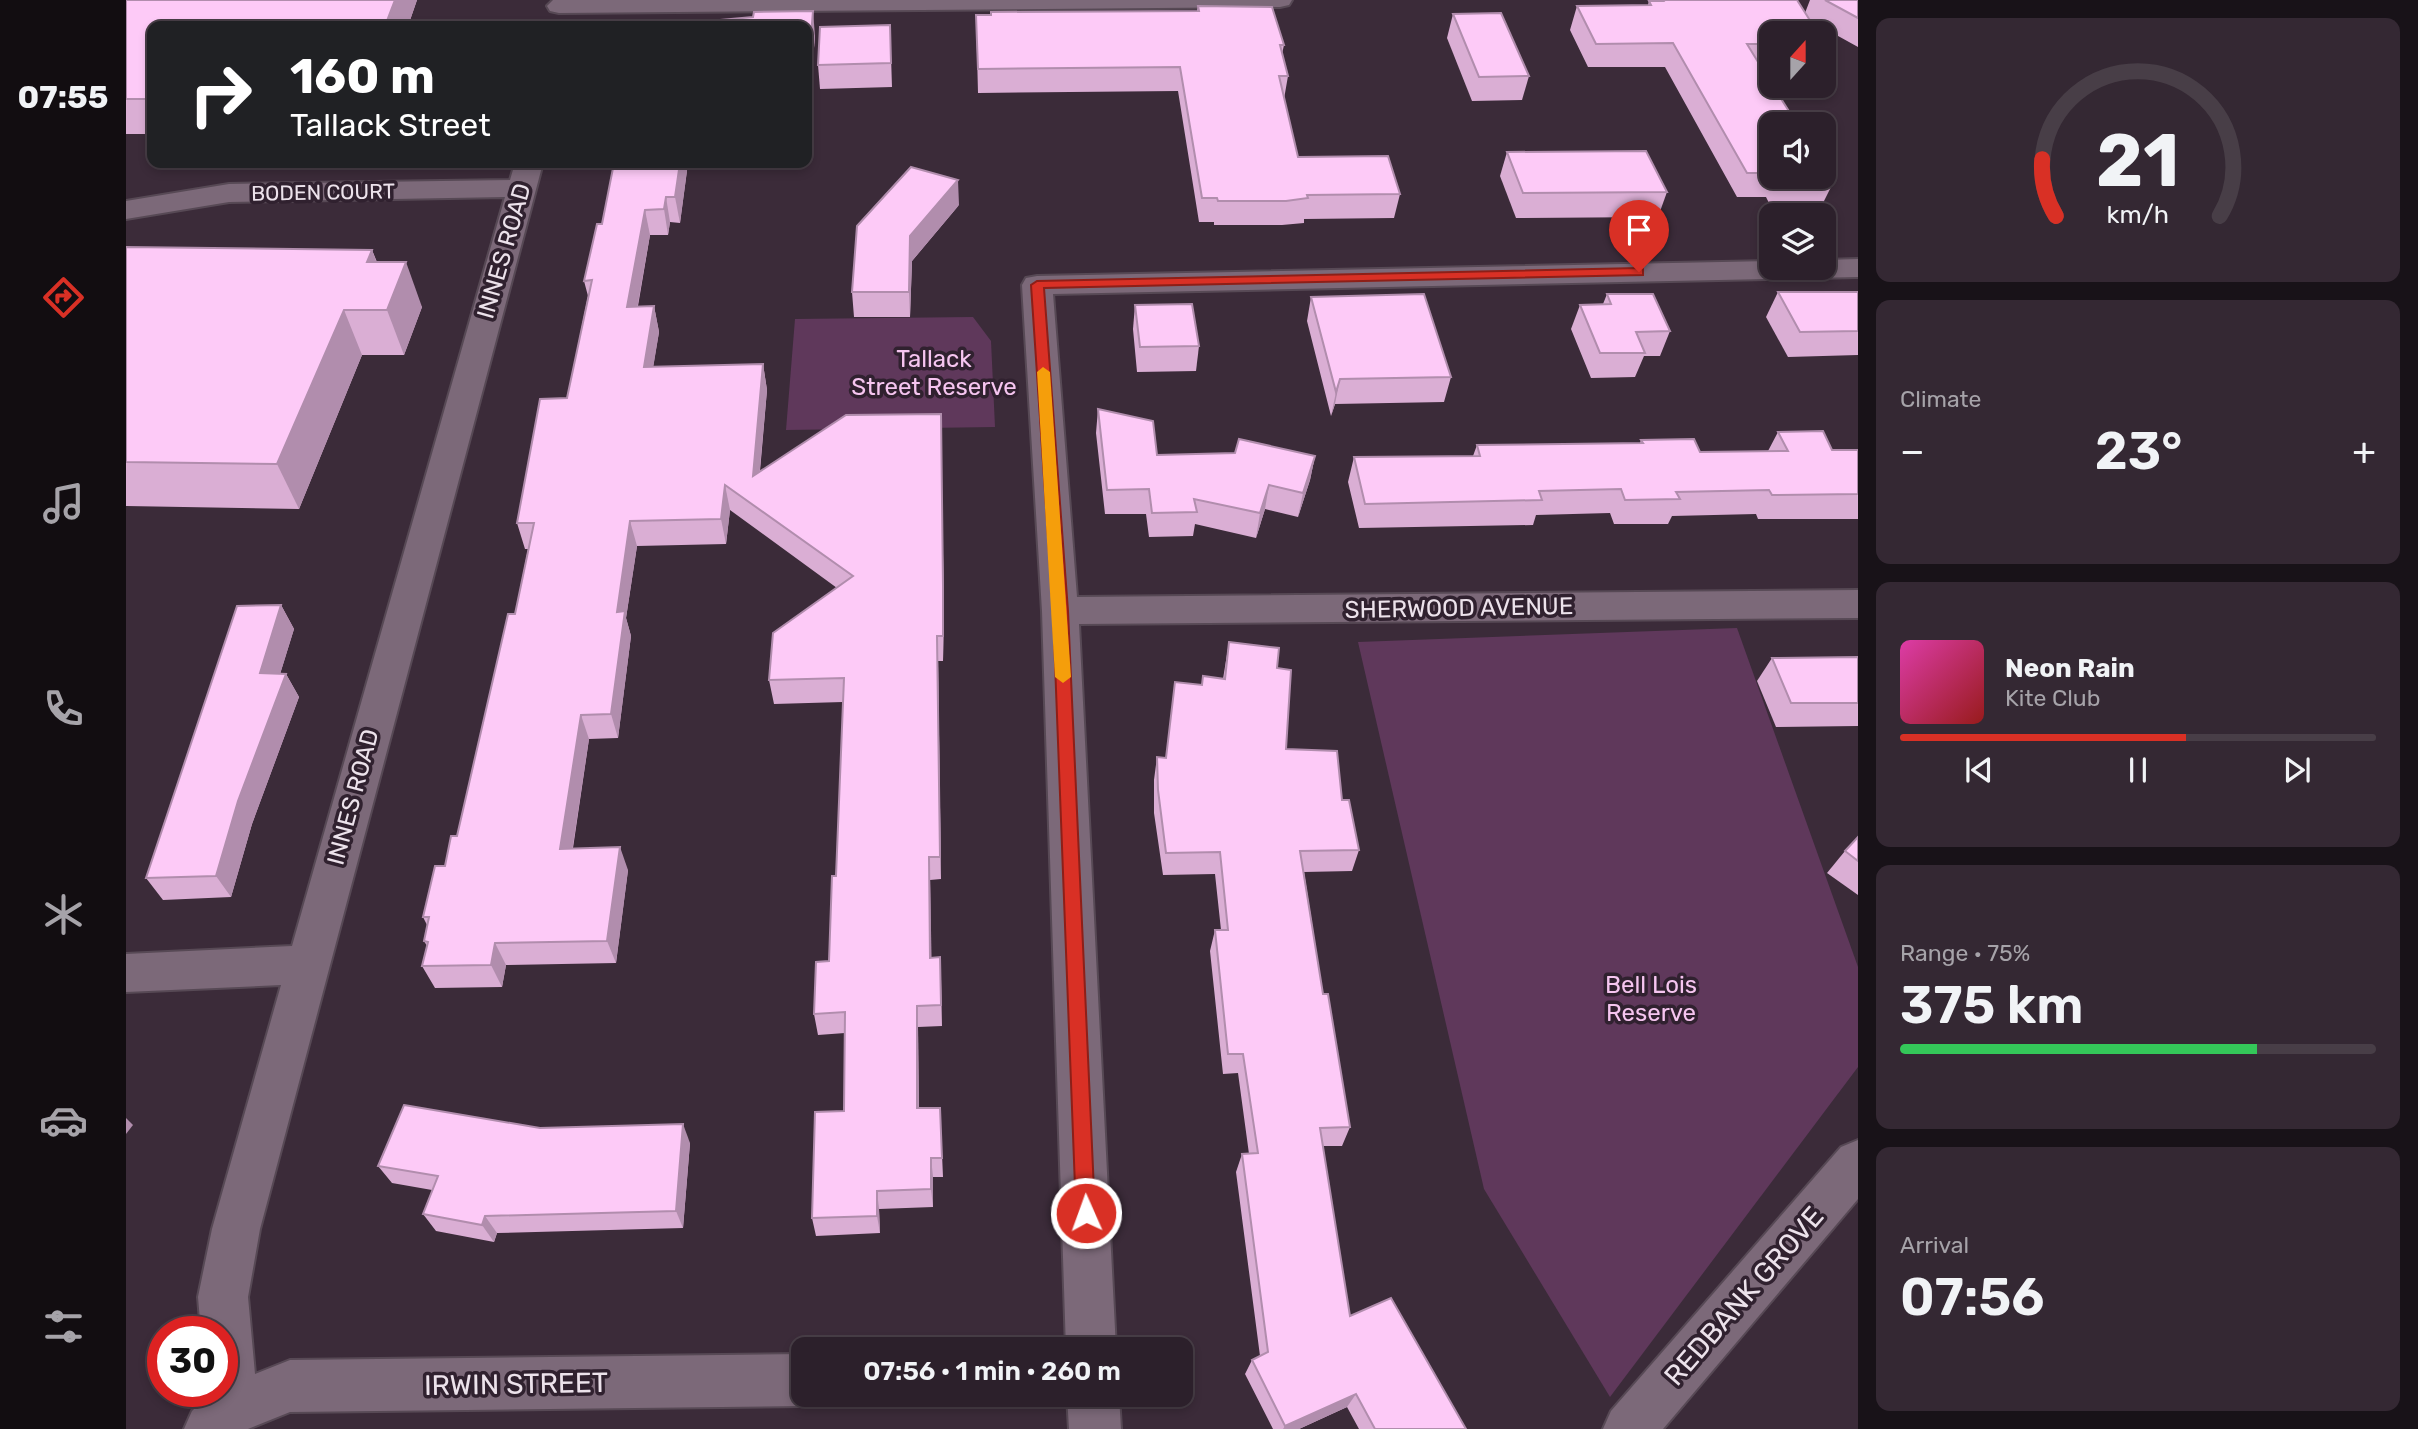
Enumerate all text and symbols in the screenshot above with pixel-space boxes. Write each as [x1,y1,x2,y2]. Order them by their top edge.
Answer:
north arrow [1759,21,1836,98]
map controls [1759,21,1836,280]
text: 160 m [290,47,435,105]
icon: right [175,49,266,140]
text: 07:55 [18,78,108,116]
text: Tallack Street [290,106,491,144]
button: sound [1759,112,1836,189]
text: 21 [2096,118,2180,204]
street label: BODEN COURT [251,178,395,206]
street label: INNES ROAD [471,180,537,322]
pin [1609,200,1669,272]
text: km/h [2107,200,2169,229]
button: layers [1759,203,1836,280]
icon: arrive [1620,211,1658,249]
icon: directions [39,273,88,322]
park label: Tallack Street Reserve [851,345,1017,401]
text: Climate [1900,385,1981,413]
text: 23° [2095,420,2182,482]
text: − [1900,428,1925,474]
text: + [2352,428,2376,474]
icon: music [39,479,88,528]
street label: SHERWOOD AVENUE [1344,592,1574,624]
text: Neon Rain [2005,653,2135,684]
icon: phone [39,684,88,733]
text: Kite Club [2005,684,2100,712]
street label: INNES ROAD [321,726,385,868]
icon: previous [1960,751,1998,789]
icon: pause [2119,751,2157,789]
icon: next [2278,751,2316,789]
icon: climate [39,890,88,939]
text: Range · 75% [1900,939,2030,967]
park label: Bell Lois Reserve [1605,971,1697,1027]
text: 375 km [1900,974,2084,1036]
icon: car [39,1096,88,1145]
position arrow [1049,1176,1123,1250]
street label: REDBANK GROVE [1657,1200,1831,1392]
text: Arrival [1900,1231,1969,1259]
text: 07:56 [1900,1266,2045,1328]
icon: filters [39,1302,88,1351]
speed limit sign: 30 [147,1316,238,1407]
text: 07:56 · 1 min · 260 m [863,1356,1121,1387]
street label: IRWIN STREET [424,1366,608,1402]

